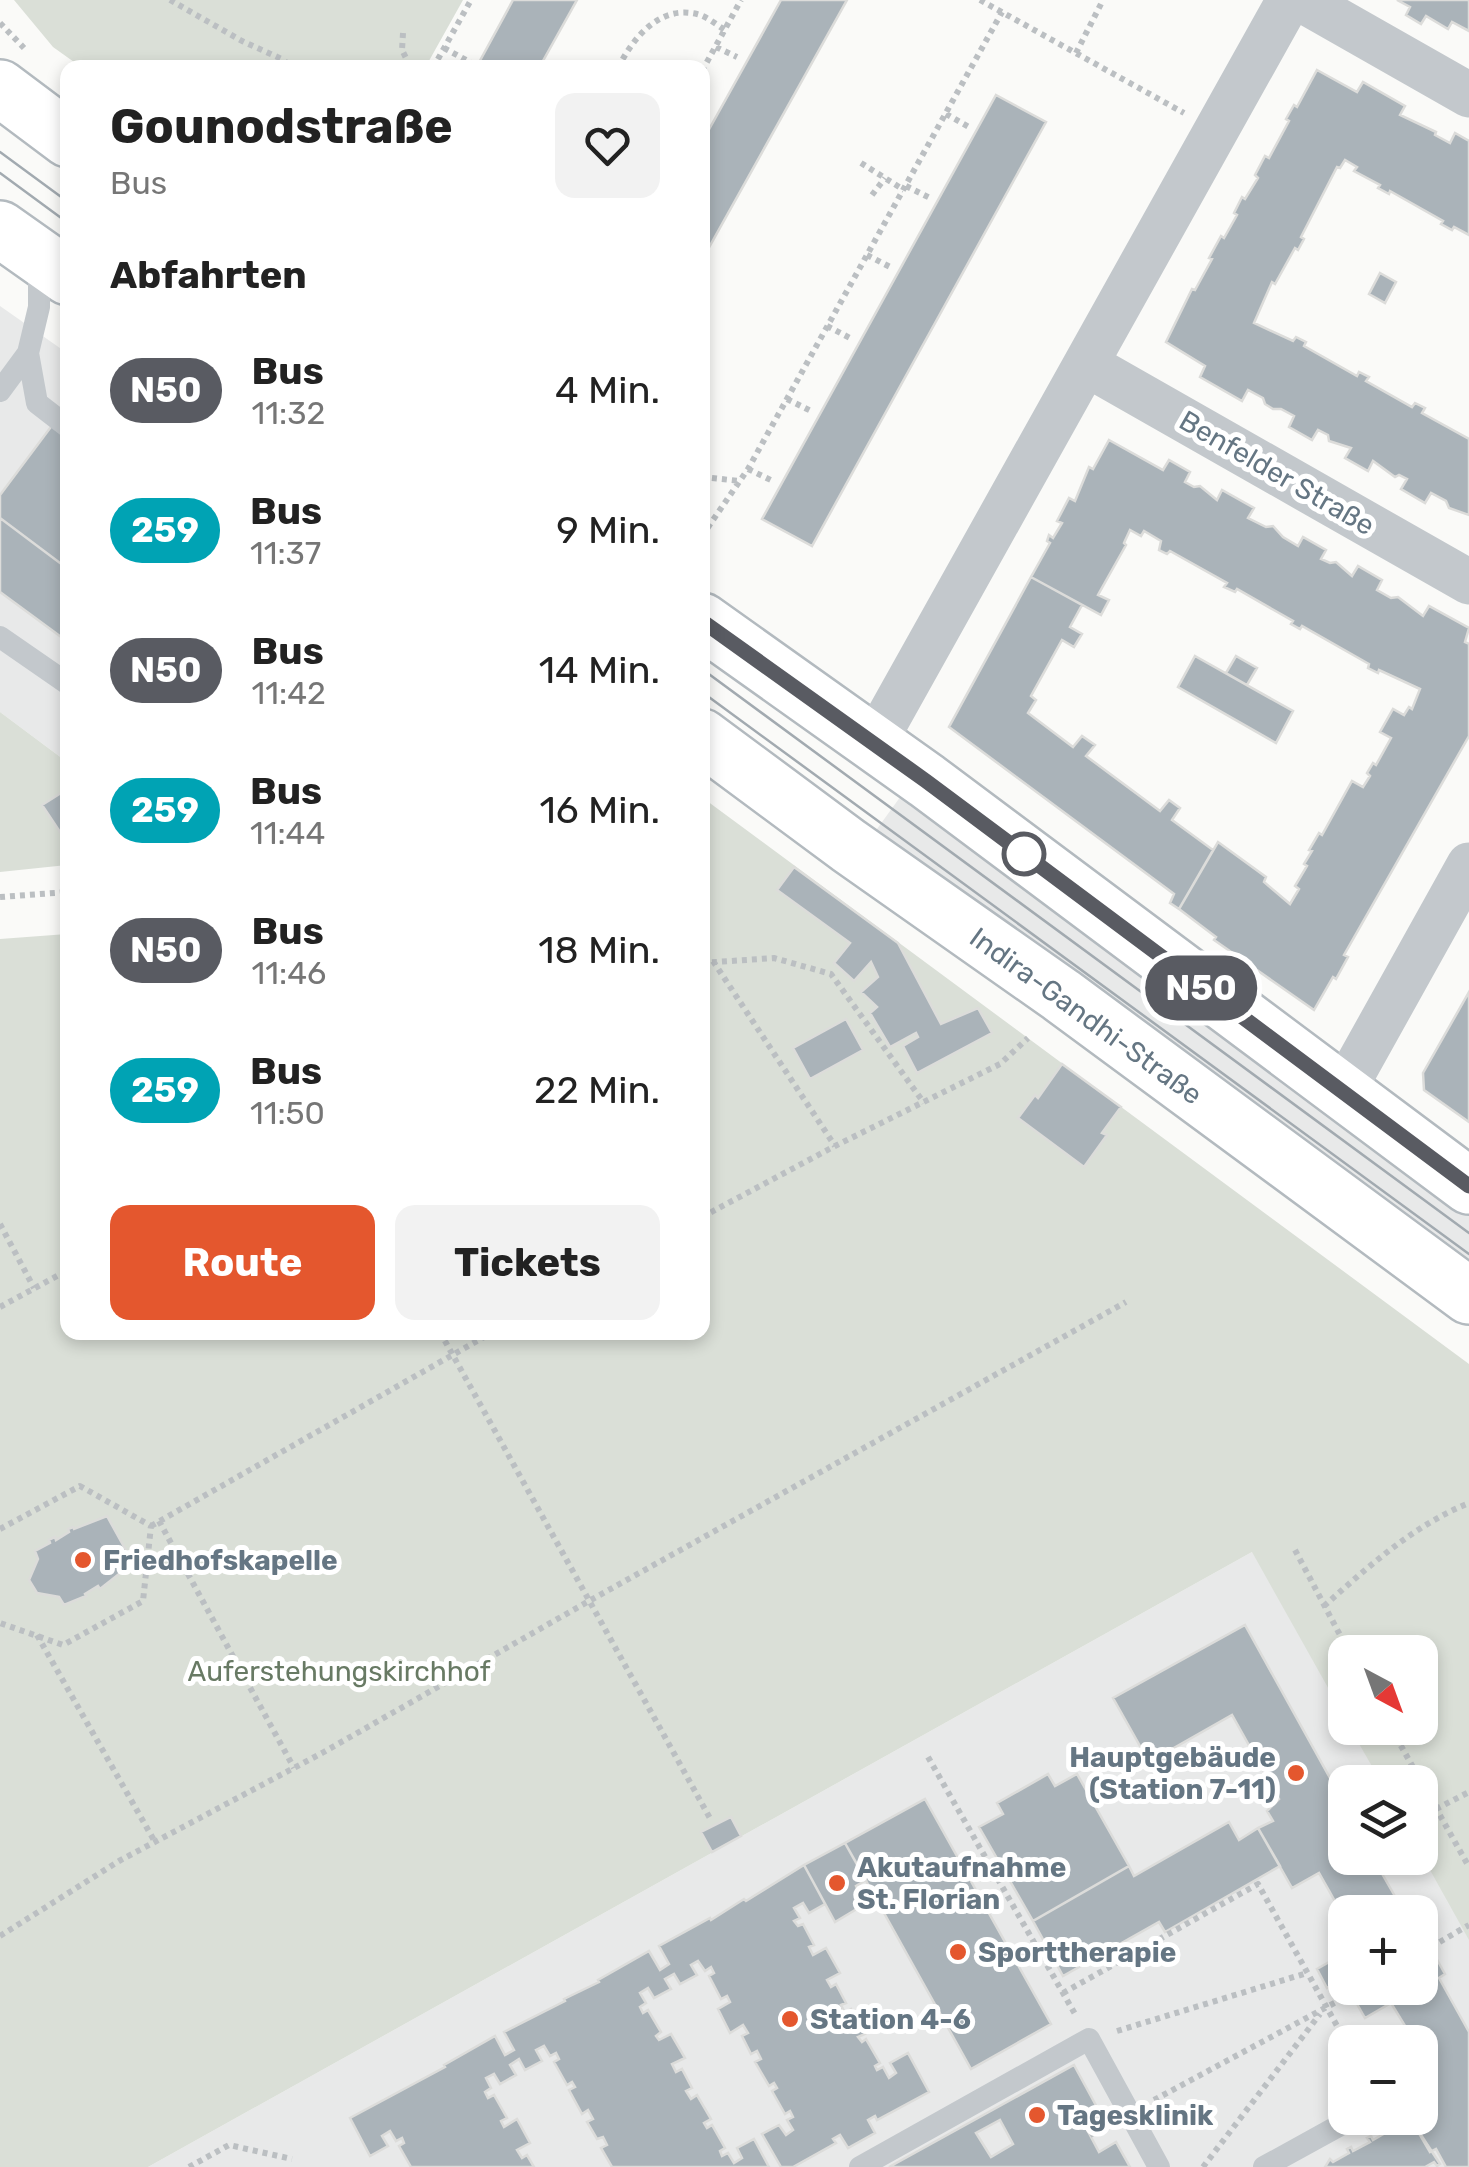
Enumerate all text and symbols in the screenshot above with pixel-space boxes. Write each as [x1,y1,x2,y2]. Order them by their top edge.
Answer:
button: heart [555,93,660,198]
text: Gounodstraße [110,98,453,155]
text: Bus [110,164,167,202]
text: Abfahrten [110,252,307,298]
text: Bus [252,348,324,394]
text: 4 Min. [555,367,660,413]
text: N50 [130,369,202,411]
text: 11:32 [252,394,325,432]
street label: Benfelder Straße [1174,404,1380,542]
text: Bus [250,488,322,534]
text: 9 Min. [556,507,660,553]
text: 259 [131,509,199,551]
text: 11:37 [250,534,321,572]
text: Bus [252,628,324,674]
text: 14 Min. [539,647,660,693]
text: N50 [130,649,202,691]
text: 11:42 [252,674,326,712]
text: Bus [250,768,322,814]
text: 16 Min. [540,787,660,833]
text: 259 [131,789,199,831]
text: 11:44 [250,814,325,852]
unlabelled marker [1003,833,1045,875]
text: Bus [252,908,324,954]
street label: Indira-Gandhi-Straße [963,921,1209,1111]
text: 18 Min. [538,927,660,973]
text: N50 [130,929,202,971]
text: 11:46 [252,954,326,992]
line badge: N50 [1144,956,1258,1020]
text: N50 [1165,967,1237,1009]
text: Bus [250,1048,322,1094]
text: 22 Min. [534,1067,660,1113]
text: 259 [131,1069,199,1111]
text: 11:50 [250,1094,325,1132]
button: Route [110,1205,375,1320]
button: Tickets [395,1205,660,1320]
place label: Friedhofskapelle [103,1544,338,1577]
marker: Friedhofskapelle [72,1549,94,1571]
north arrow [1328,1635,1438,1745]
map controls [1328,1635,1438,2135]
park label: Auferstehungskirchhof [188,1655,491,1688]
place label: Hauptgebäude (Station 7-11) [1069,1741,1276,1806]
marker: Hauptgebäude (Station 7-11) [1285,1762,1307,1784]
button: layers [1328,1765,1438,1875]
place label: Akutaufnahme St. Florian [857,1851,1066,1916]
marker: Akutaufnahme St. Florian [826,1872,848,1894]
button: + [1328,1895,1438,2005]
place label: Sporttherapie [978,1936,1176,1969]
marker: Sporttherapie [947,1941,969,1963]
place label: Station 4-6 [810,2003,971,2036]
marker: Station 4-6 [779,2008,801,2030]
button: − [1328,2025,1438,2135]
place label: Tagesklinik [1057,2099,1214,2132]
marker: Tagesklinik [1026,2104,1048,2126]

